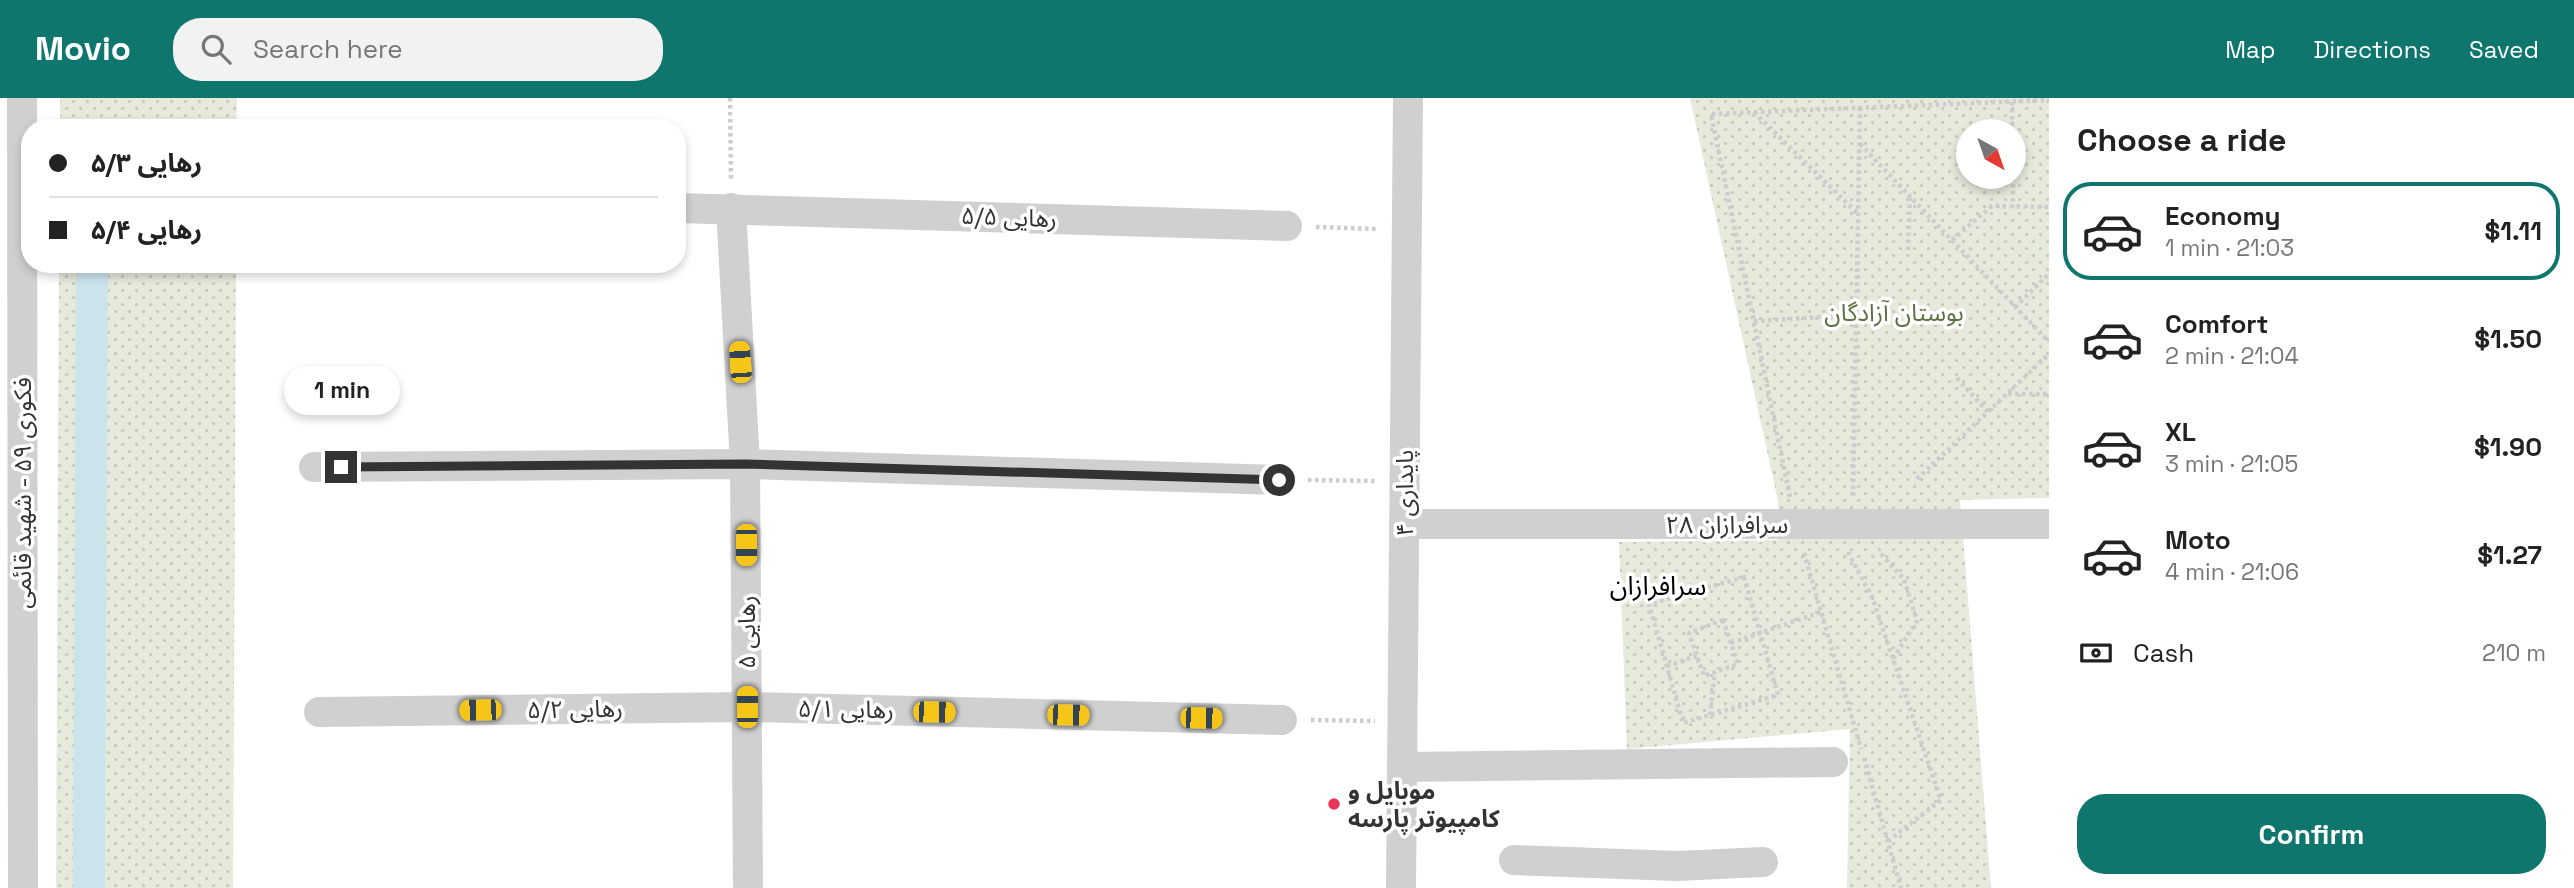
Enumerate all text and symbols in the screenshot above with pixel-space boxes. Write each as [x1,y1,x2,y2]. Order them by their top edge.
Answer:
search box [173,18,663,81]
text: Movio [35,28,131,70]
icon: search [197,30,235,68]
text: Search here [253,32,403,66]
text: Map [2225,34,2275,65]
text: Directions [2313,34,2431,65]
text: Saved [2469,34,2539,65]
north arrow [1956,119,2026,189]
map controls [1956,119,2026,189]
text: Choose a ride [2077,120,2287,160]
text: رهایی ۵/۳ [91,146,202,180]
text: Economy [2165,199,2281,233]
street label: رهایی ۵/۵ [961,200,1057,234]
icon: car [2081,200,2144,263]
text: رهایی ۵/۴ [91,213,202,247]
text: $1.11 [2485,214,2542,248]
text: 1 min · 21:03 [2165,233,2294,263]
park label: بوستان آزادگان [1824,297,1964,328]
text: Comfort [2165,307,2268,341]
icon: car [2081,308,2144,371]
text: $1.50 [2474,322,2542,356]
car [729,340,752,384]
text: 2 min · 21:04 [2165,341,2299,371]
callout: 1 min [283,366,399,414]
text: 1 min [314,375,370,405]
street label: فکوری ۵۹ - شهید قائمی [7,377,38,609]
text: XL [2165,415,2196,449]
icon: car [2081,416,2144,479]
text: $1.90 [2474,430,2542,464]
text: 3 min · 21:05 [2165,449,2298,479]
street label: پایداری ۴ [1389,450,1420,536]
route end [325,451,357,483]
route start [1263,464,1295,496]
street label: سرافرازان ۲۸ [1666,509,1788,540]
text: Moto [2165,523,2231,557]
car [736,524,757,566]
icon: car [2081,524,2144,587]
text: $1.27 [2477,538,2542,572]
text: 4 min · 21:06 [2165,557,2299,587]
district label: سرافرازان [1610,569,1706,603]
street label: رهایی ۵ [731,595,762,669]
icon: cash [2077,634,2115,672]
text: Cash [2133,636,2194,670]
text: 210 m [2482,638,2546,668]
car [737,686,758,728]
street label: رهایی ۵/۲ [527,693,623,725]
street label: رهایی ۵/۱ [798,693,894,725]
car [459,699,502,721]
car [913,701,956,723]
car [1047,704,1090,726]
car [1180,707,1223,729]
place label: موبایل و کامپیوتر پارسه [1348,775,1501,834]
button: Confirm [2077,794,2546,874]
marker: موبایل و کامپیوتر پارسه [1326,796,1342,812]

